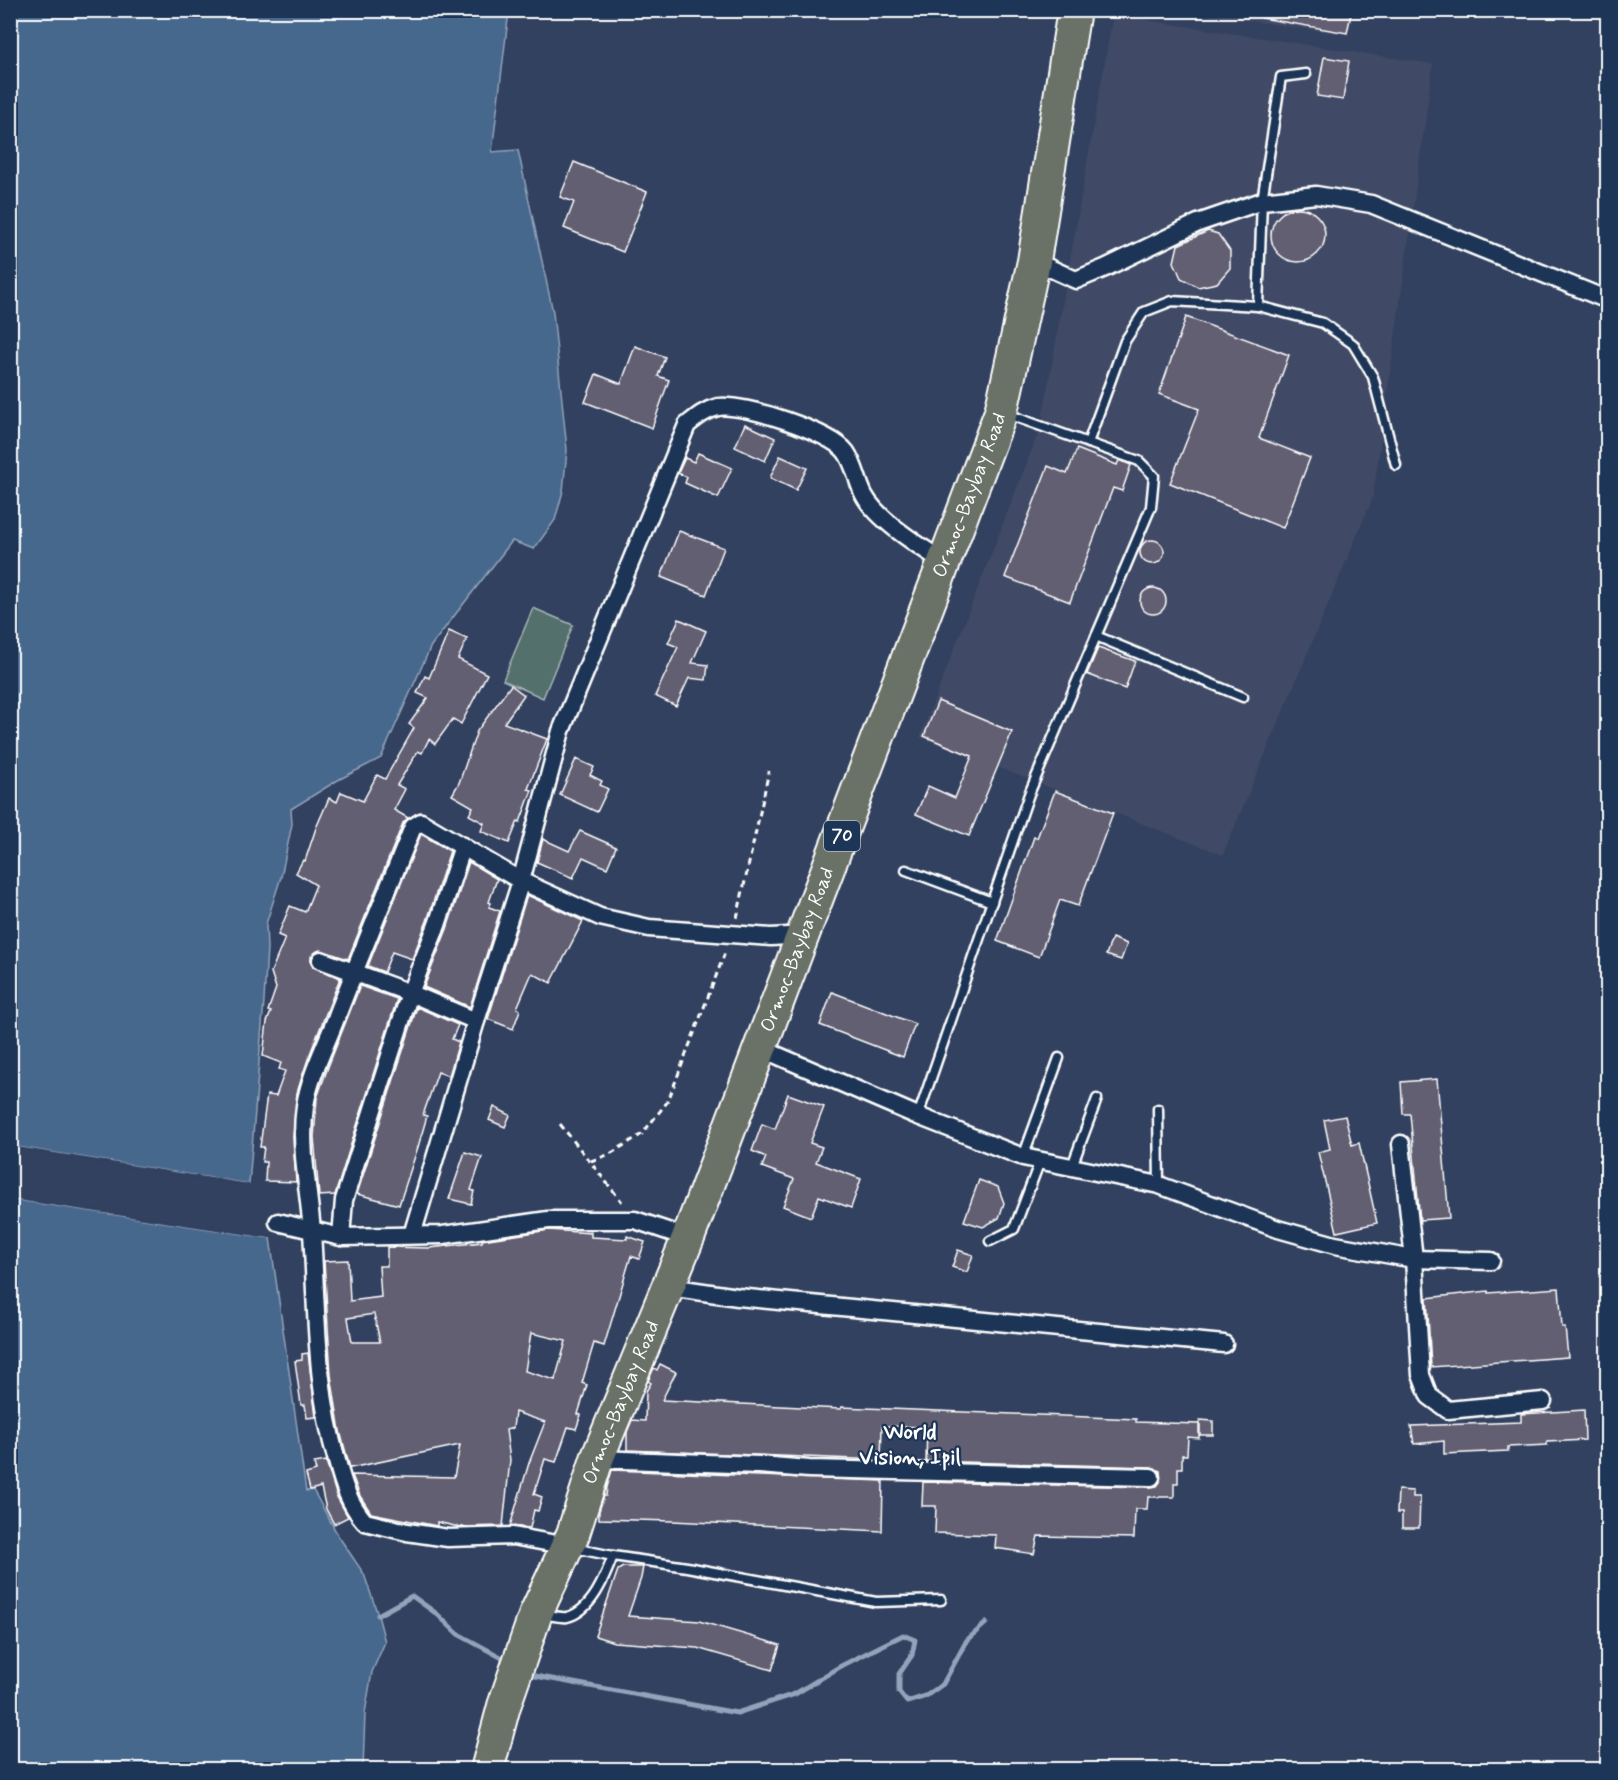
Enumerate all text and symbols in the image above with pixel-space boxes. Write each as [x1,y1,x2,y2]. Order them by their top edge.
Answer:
street label: Ormoc-Baybay Road [926,409,1013,581]
road number: 70 [824,821,860,851]
street label: Ormoc-Baybay Road [754,863,841,1036]
street label: Ormoc-Baybay Road [576,1316,666,1488]
district label: World Vision, Ipil [859,1419,961,1472]

